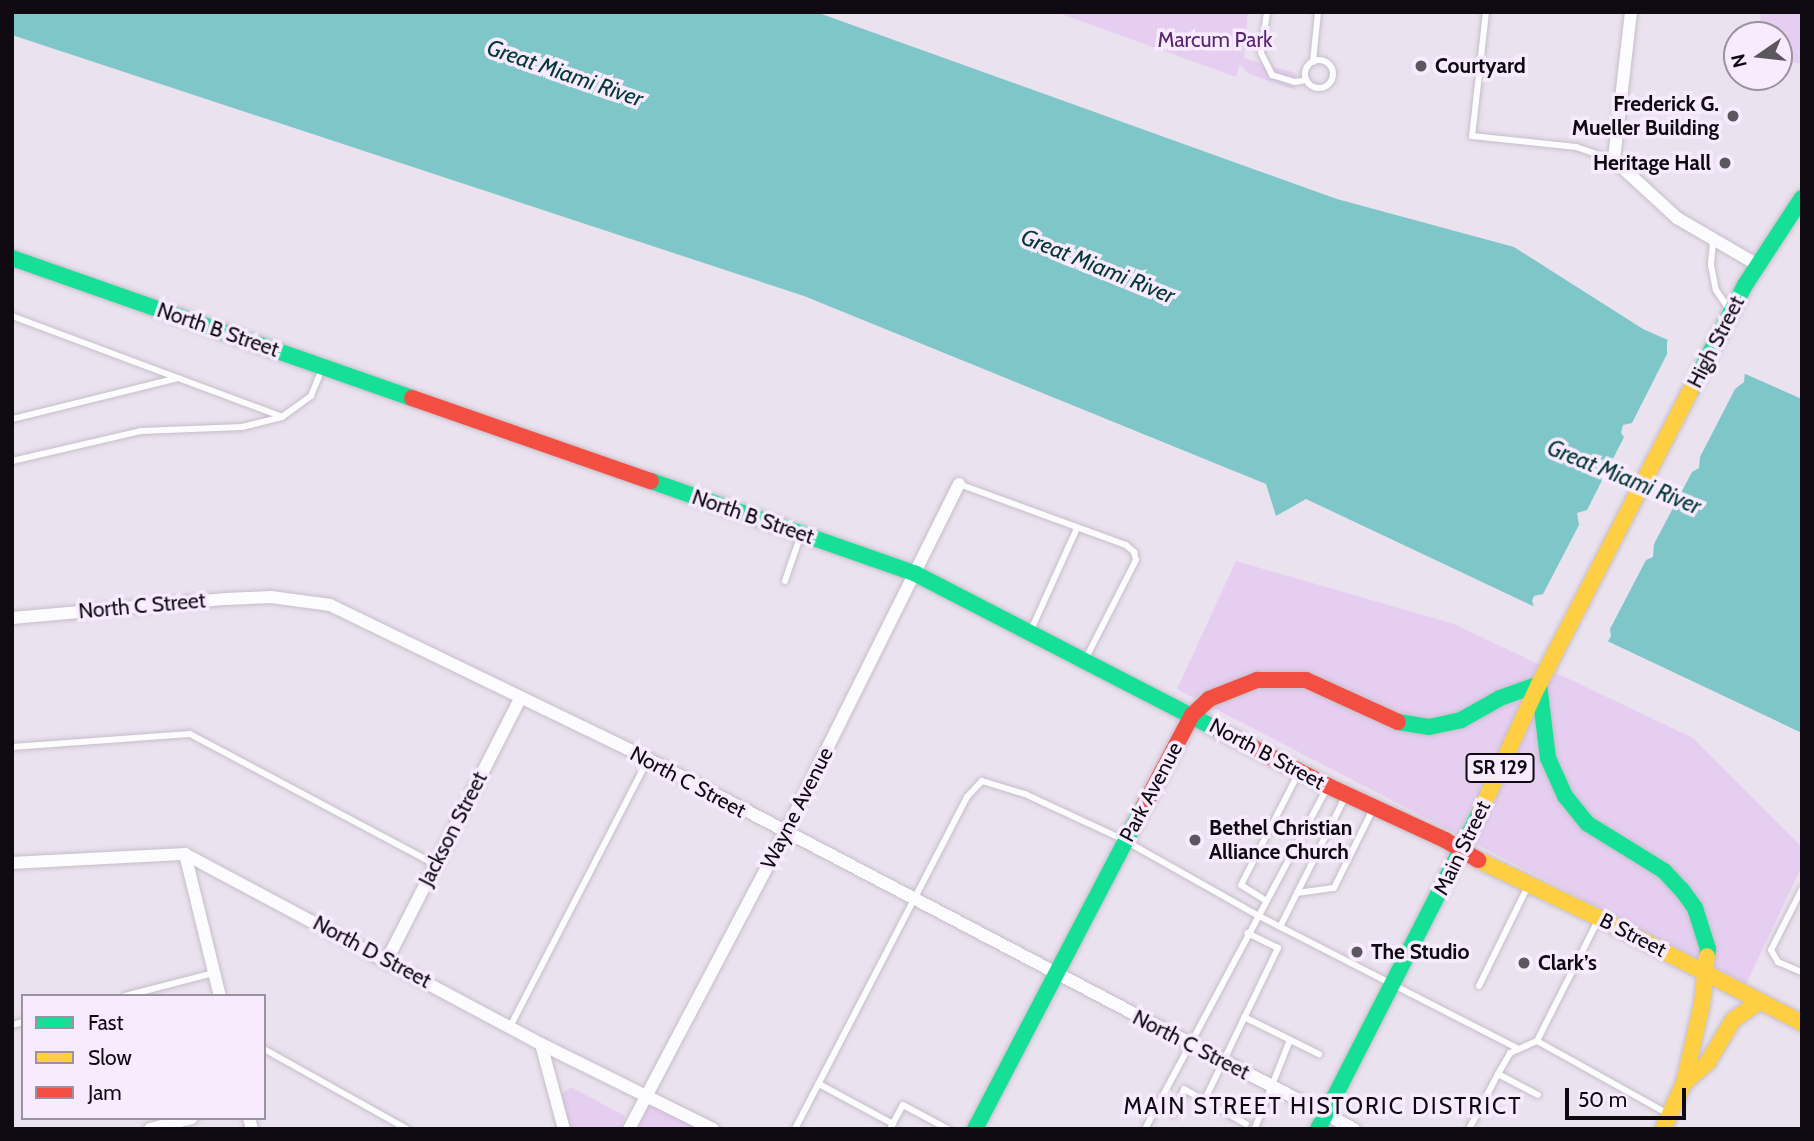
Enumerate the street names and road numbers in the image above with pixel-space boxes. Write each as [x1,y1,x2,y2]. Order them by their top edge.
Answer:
street label: High Street [1682,292,1750,392]
street label: North B Street [154,297,282,363]
street label: North B Street [689,484,817,550]
street label: North C Street [77,588,207,624]
street label: North B Street [1205,713,1329,795]
street label: Park Avenue [1114,738,1188,846]
street label: North C Street [626,741,750,823]
street label: Wayne Avenue [756,743,838,873]
road number: SR 129 [1465,752,1535,783]
street label: Jackson Street [413,768,493,890]
street label: Main Street [1428,797,1496,899]
street label: B Street [1596,908,1670,962]
street label: North D Street [309,910,435,994]
street label: North C Street [1128,1005,1254,1085]

